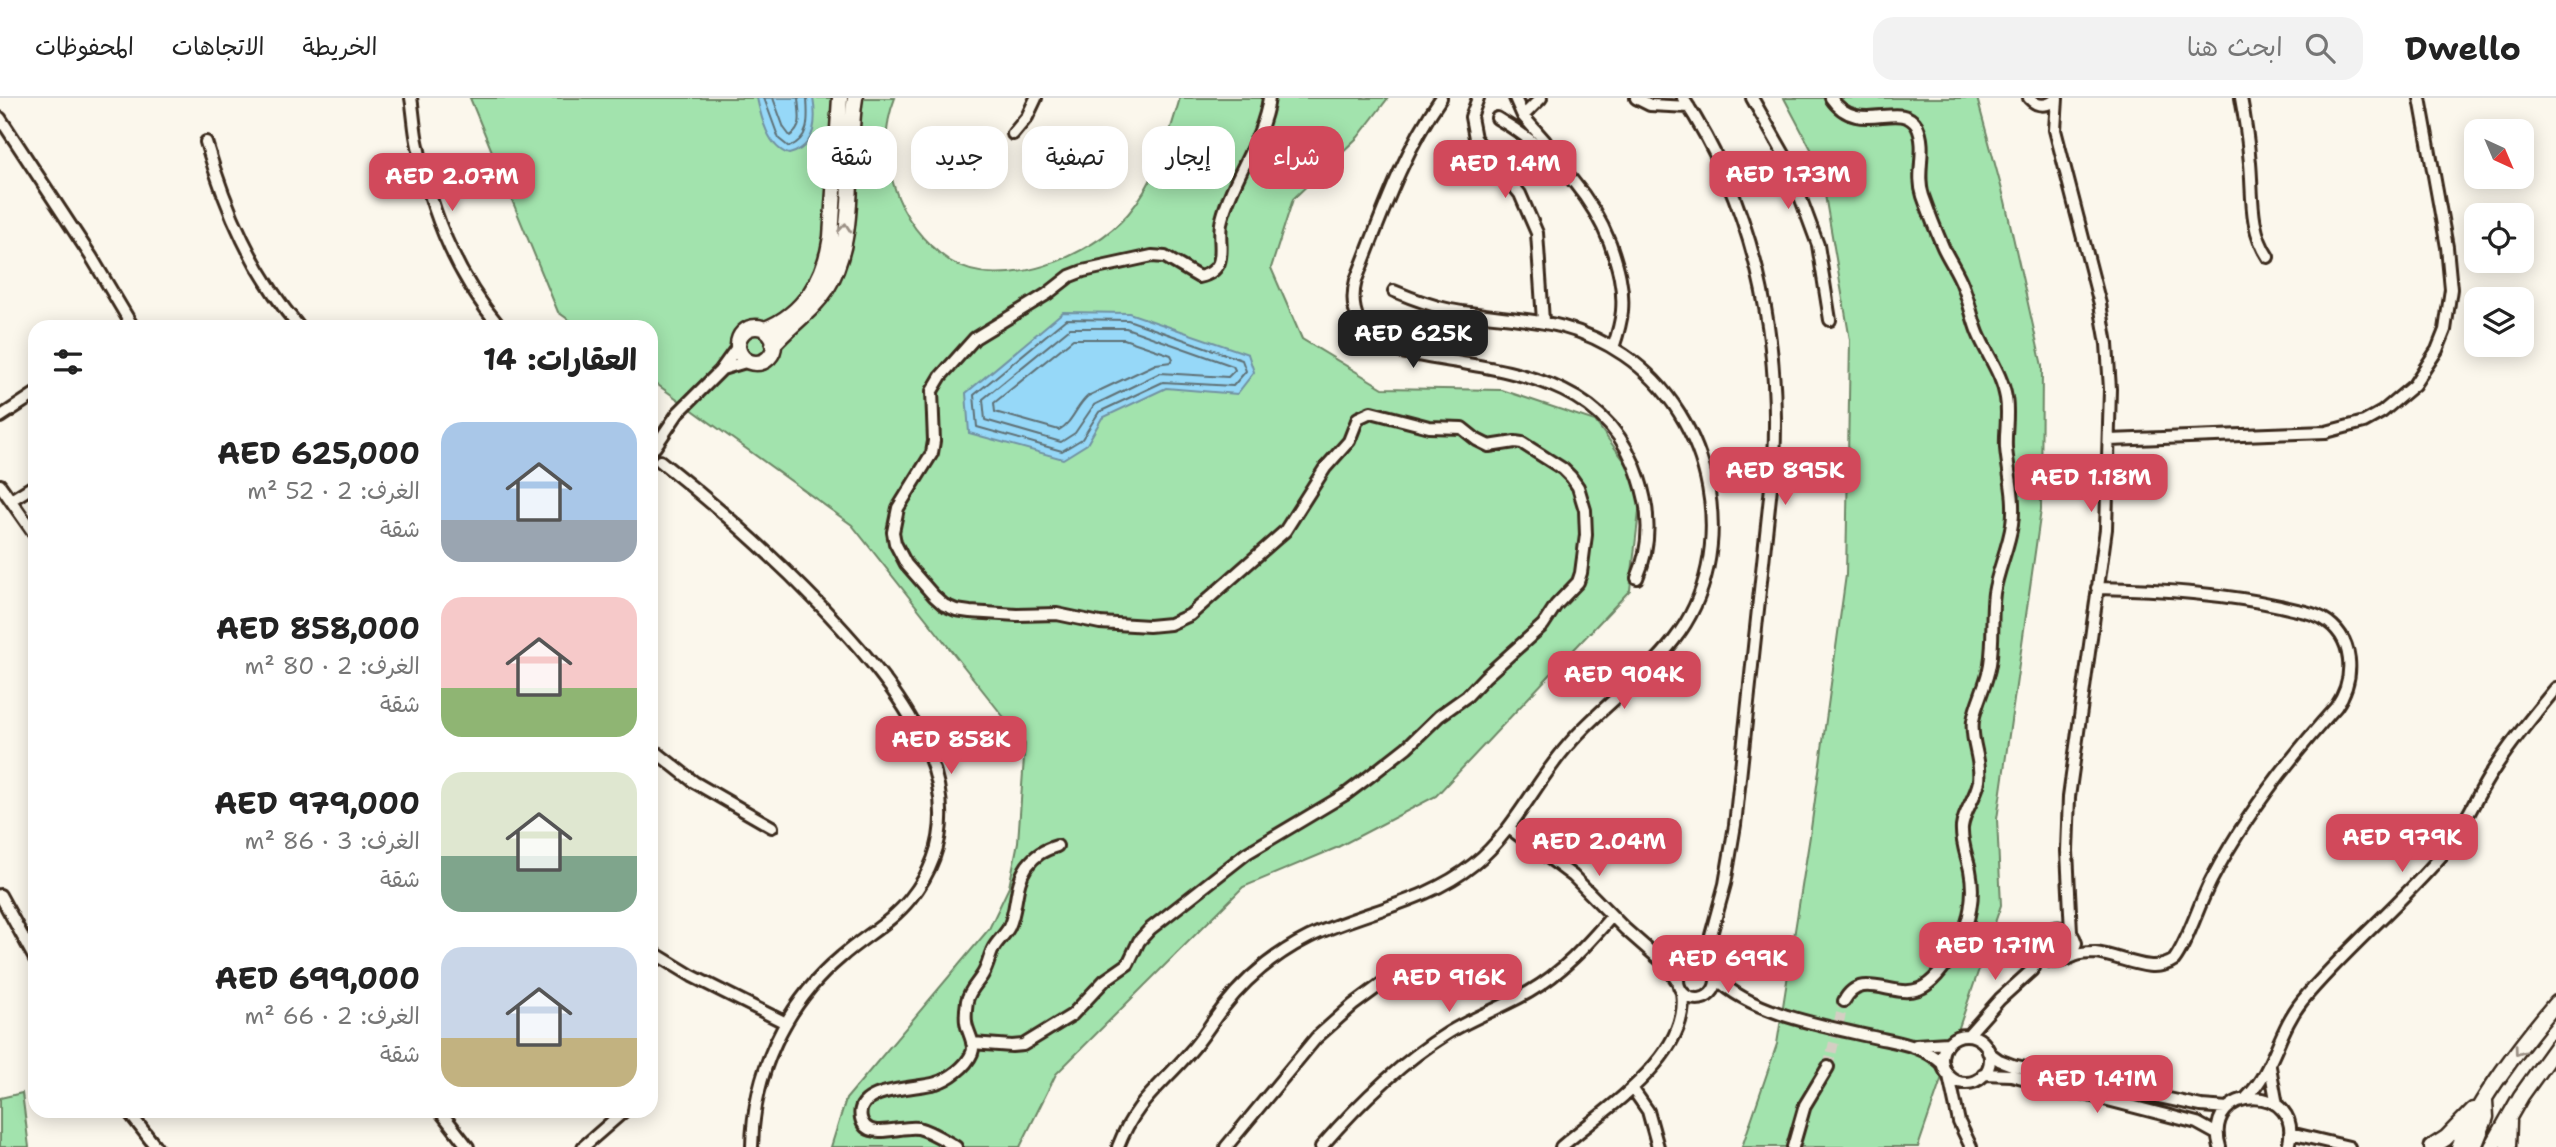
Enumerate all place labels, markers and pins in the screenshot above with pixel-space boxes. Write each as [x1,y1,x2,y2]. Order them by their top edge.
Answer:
pin: AED 1.4M [1433,140,1577,200]
pin: AED 1.73M [1708,152,1868,211]
pin: AED 2.07M [372,153,532,213]
pin: AED 625K [1341,310,1485,370]
pin: AED 895K [1713,448,1857,507]
pin: AED 1.18M [2011,454,2171,514]
pin: AED 904K [1552,652,1696,711]
pin: AED 858K [879,716,1023,776]
pin: AED 979K [2330,814,2474,874]
pin: AED 2.04M [1519,818,1679,878]
pin: AED 1.71M [1915,922,2075,982]
pin: AED 699K [1656,936,1800,995]
pin: AED 916K [1377,954,1521,1014]
pin: AED 1.41M [2017,1056,2177,1115]

